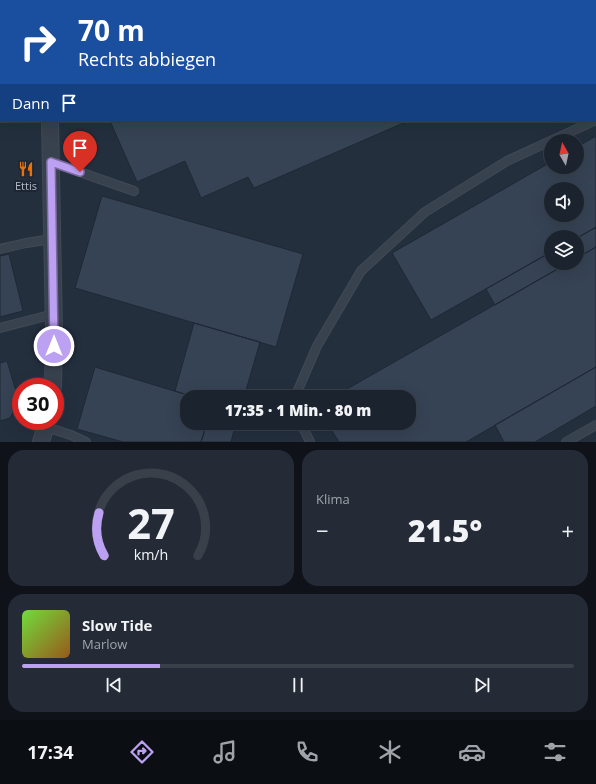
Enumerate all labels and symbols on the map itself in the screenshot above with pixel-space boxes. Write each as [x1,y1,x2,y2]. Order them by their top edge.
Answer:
pin [63,131,97,172]
north arrow [544,134,584,174]
restaurant icon: Ettis [17,160,35,178]
place label: Ettis [15,178,37,193]
position arrow [33,325,75,367]
speed limit sign: 30 [12,378,64,430]

